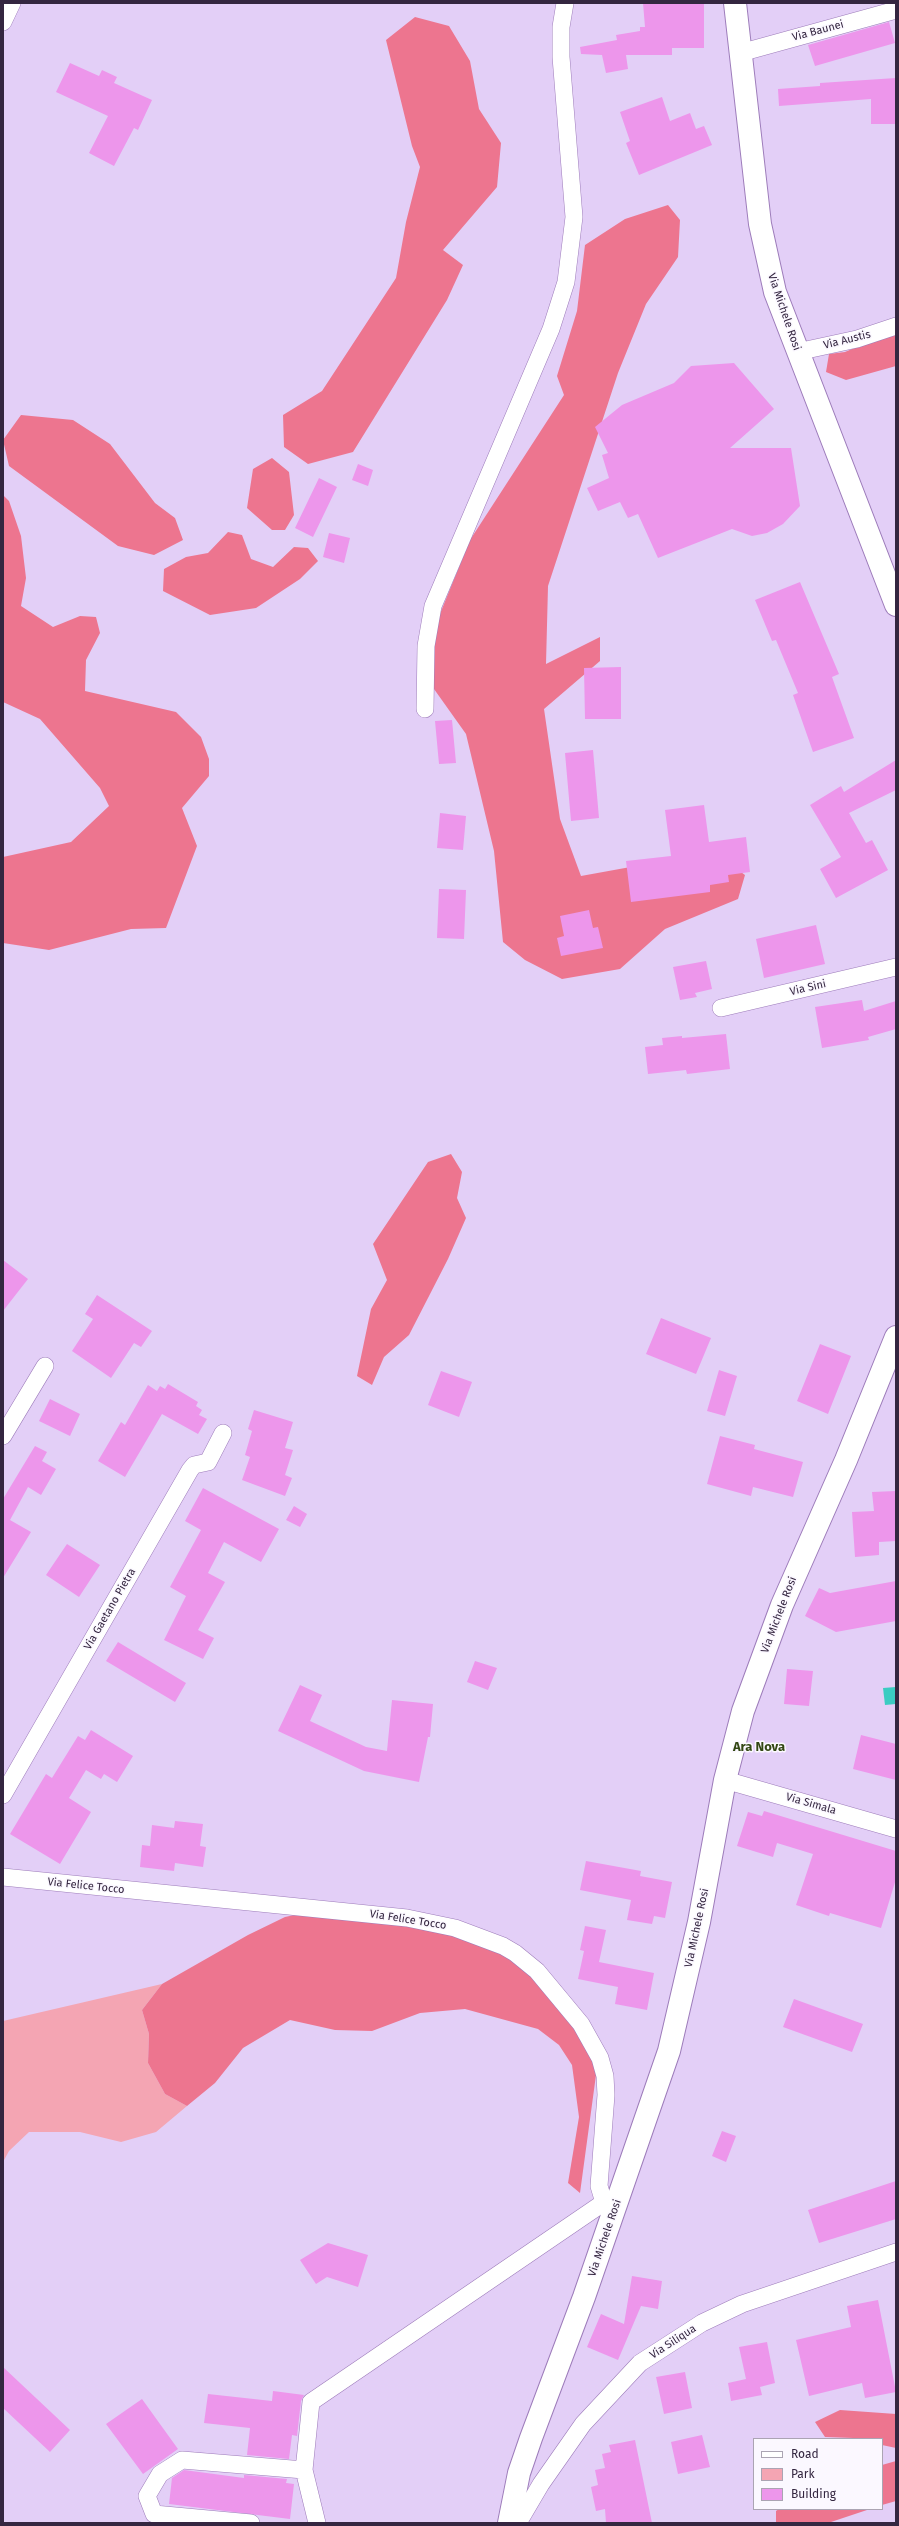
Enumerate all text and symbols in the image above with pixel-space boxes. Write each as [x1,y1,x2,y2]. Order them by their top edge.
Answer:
street label: Via Baunei [791,18,845,44]
street label: Via Michele Rosi [765,272,803,352]
street label: Via Austis [822,328,872,352]
street label: Via Sini [789,977,827,999]
street label: Via Gaetano Pietra [81,1566,139,1652]
street label: Via Michele Rosi [758,1575,800,1655]
district label: Ara Nova [733,1739,785,1755]
street label: Via Simala [784,1791,838,1817]
street label: Via Felice Tocco [47,1875,125,1897]
street label: Via Michele Rosi [682,1887,712,1969]
street label: Via Felice Tocco [369,1907,447,1933]
street label: Via Michele Rosi [586,2198,624,2278]
street label: Via Siliqua [647,2322,699,2362]
legend [753,2438,883,2510]
text: Road [791,2447,819,2461]
text: Park [791,2467,815,2481]
text: Building [791,2487,836,2501]

